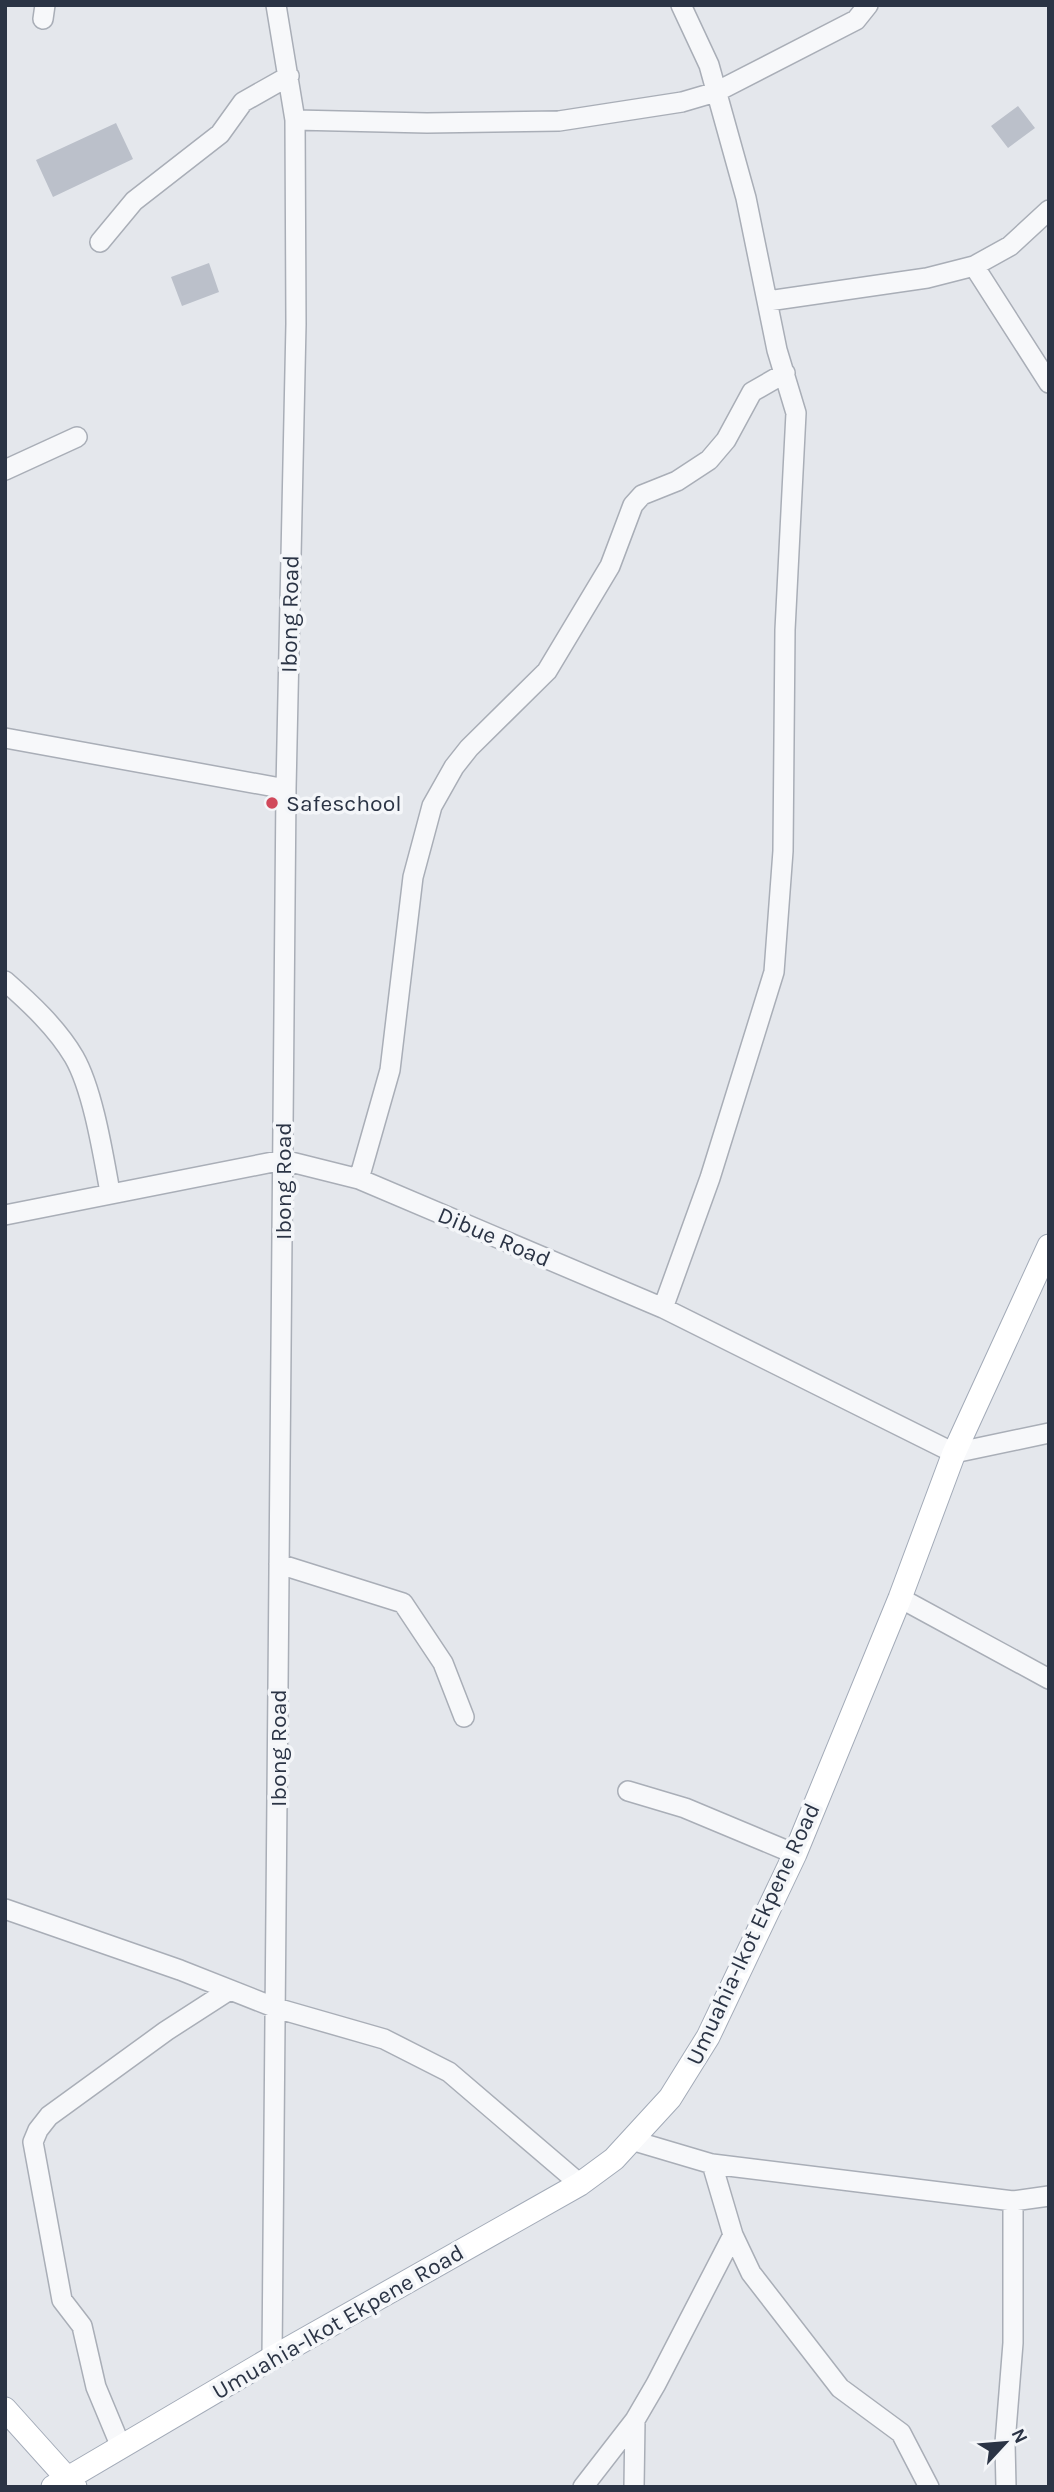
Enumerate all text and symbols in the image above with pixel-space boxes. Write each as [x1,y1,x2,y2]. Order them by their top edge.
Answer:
street label: Ibong Road [275,555,305,673]
place label: Safeschool [286,790,402,817]
marker: Safeschool [264,795,280,811]
street label: Ibong Road [270,1122,297,1240]
street label: Dibue Road [434,1201,554,1273]
street label: Ibong Road [265,1689,292,1807]
street label: Umuahia-Ikot Ekpene Road [680,1799,826,2069]
street label: Umuahia-Ikot Ekpene Road [207,2239,469,2405]
north arrow [970,2408,1040,2478]
text: N [1007,2425,1032,2447]

